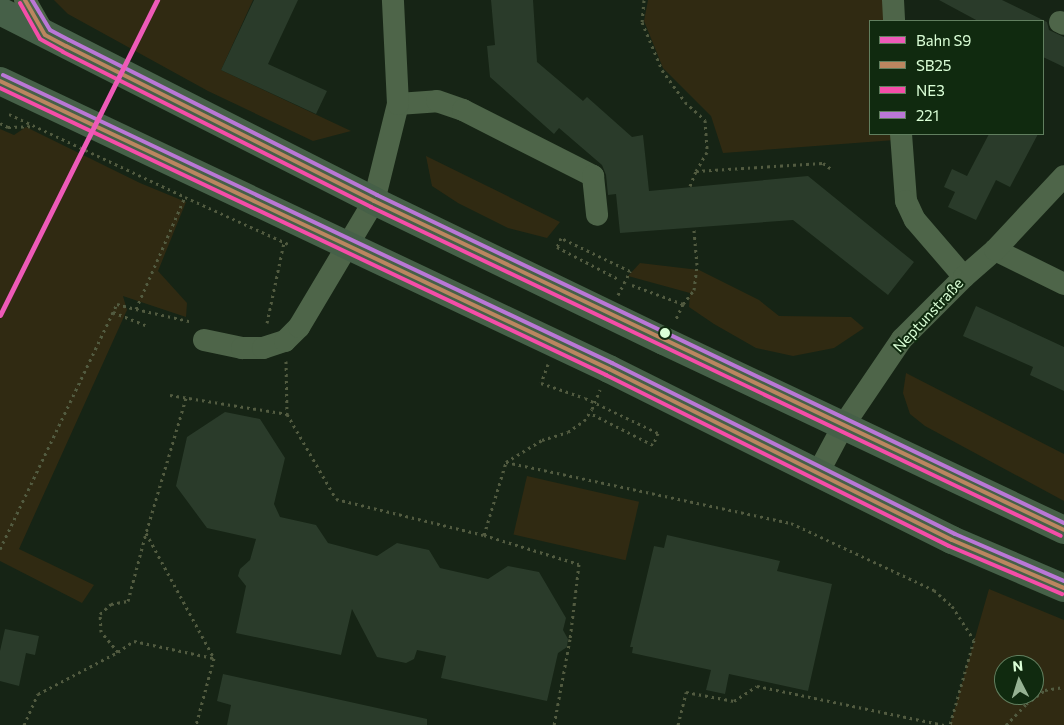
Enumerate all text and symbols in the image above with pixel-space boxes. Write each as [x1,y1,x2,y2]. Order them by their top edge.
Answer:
legend [869,20,1044,135]
text: Bahn S9 [916,31,971,49]
text: SB25 [916,56,951,74]
text: NE3 [916,81,945,99]
text: 221 [916,106,939,124]
street label: Neptunstraße [889,274,967,356]
unlabelled marker [660,328,670,338]
north arrow [994,655,1044,705]
text: N [1012,657,1024,674]

